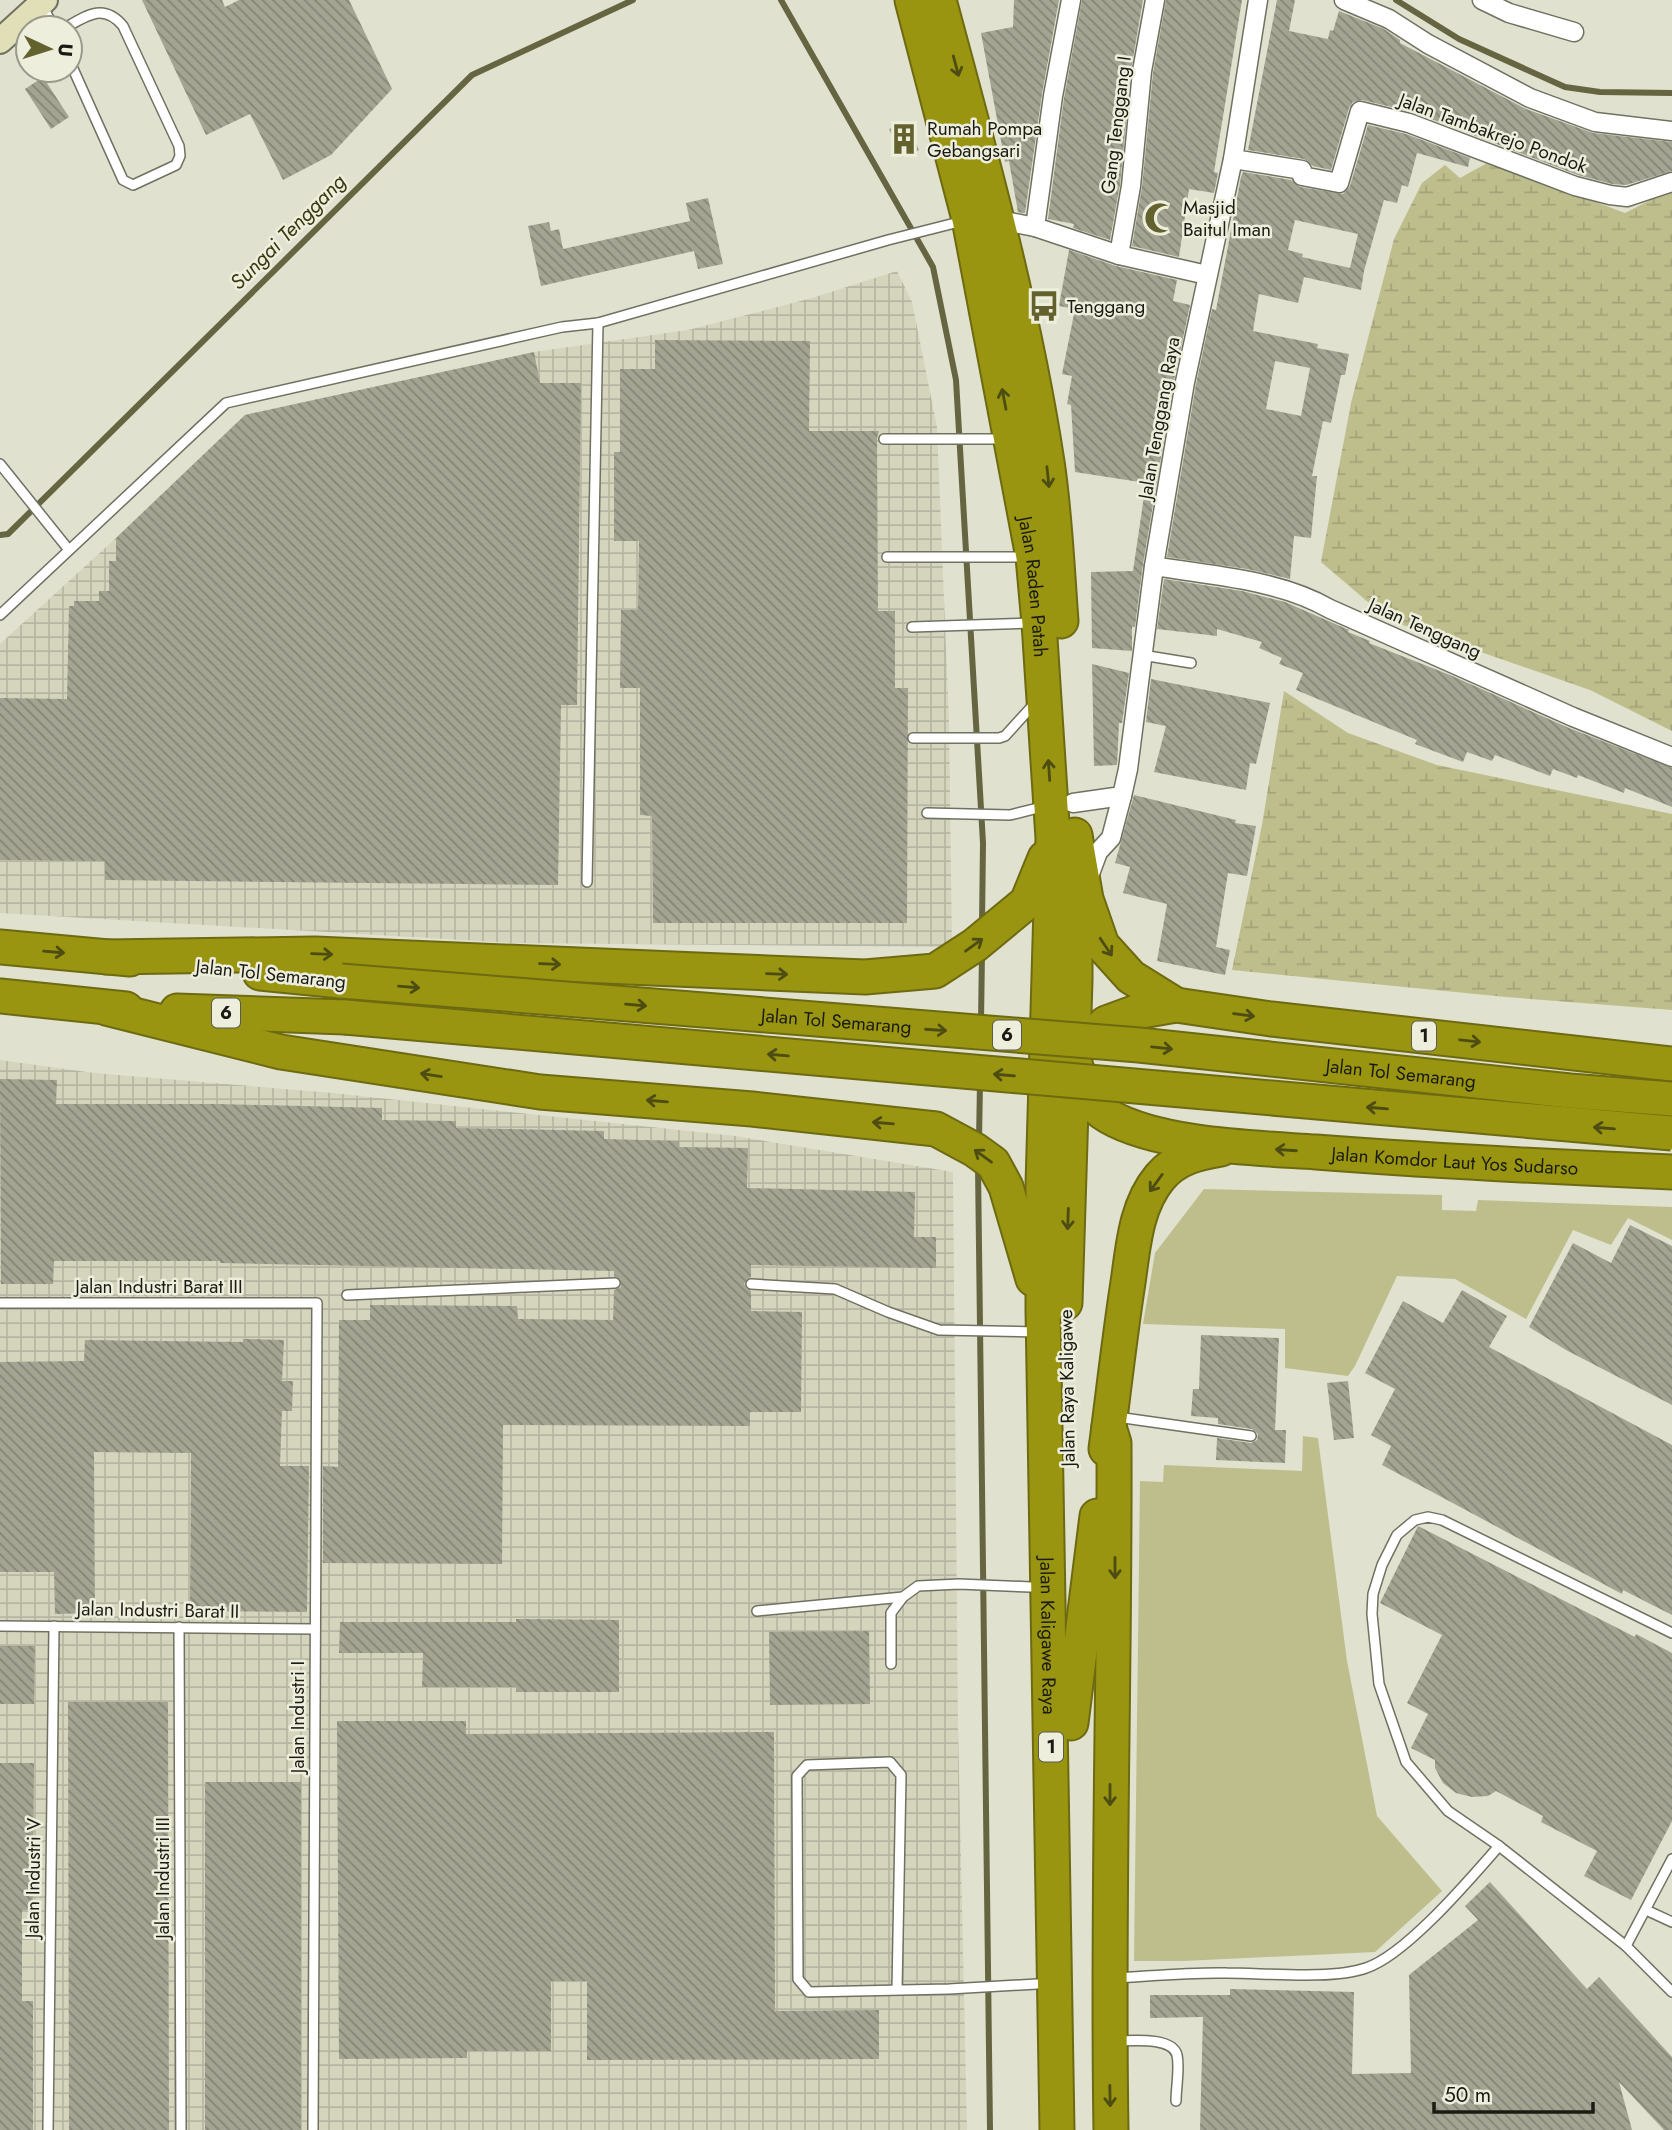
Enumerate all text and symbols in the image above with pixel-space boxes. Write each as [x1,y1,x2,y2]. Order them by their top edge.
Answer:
north arrow [14,14,84,84]
text: U [52,43,79,58]
street label: Gang Tenggang I [1094,54,1138,196]
one-way arrow [951,55,964,77]
street label: Jalan Tambakrejo Pondok [1392,85,1592,180]
place label: Rumah Pompa Gebangsari [927,115,1042,164]
building icon: Rumah Pompa Gebangsari [887,122,921,156]
water label: Sungai Tenggang [223,167,353,297]
place label: Masjid Baitul Iman [1183,194,1271,243]
mosque icon: Masjid Baitul Iman [1143,201,1177,235]
bus stop icon: Tenggang [1027,289,1061,323]
place label: Tenggang [1067,293,1145,320]
street label: Jalan Tenggang Raya [1131,335,1187,504]
one-way arrow [997,388,1010,411]
one-way arrow [1042,465,1055,488]
street label: Jalan Raden Patah [1012,511,1055,658]
street label: Jalan Tenggang [1361,590,1486,665]
one-way arrow [1042,759,1055,782]
one-way arrow [965,937,983,952]
one-way arrow [1099,937,1113,956]
one-way arrow [42,946,64,959]
one-way arrow [311,948,334,961]
street label: Jalan Tol Semarang [192,952,347,995]
one-way arrow [538,957,561,970]
one-way arrow [765,967,788,980]
one-way arrow [397,981,420,994]
road number: 6 [212,998,240,1028]
one-way arrow [624,999,646,1012]
street label: Jalan Tol Semarang [757,1001,913,1040]
one-way arrow [1232,1009,1255,1022]
road number: 6 [993,1020,1021,1050]
road number: 1 [1412,1021,1436,1050]
one-way arrow [924,1024,946,1037]
one-way arrow [1458,1035,1481,1048]
one-way arrow [1151,1041,1173,1054]
one-way arrow [767,1048,789,1061]
street label: Jalan Tol Semarang [1321,1051,1477,1094]
one-way arrow [420,1068,443,1081]
one-way arrow [994,1068,1016,1081]
one-way arrow [646,1094,669,1107]
one-way arrow [1367,1101,1389,1114]
one-way arrow [873,1117,895,1130]
one-way arrow [1593,1121,1616,1134]
street label: Jalan Komdor Laut Yos Sudarso [1328,1139,1579,1181]
one-way arrow [1275,1143,1298,1156]
one-way arrow [974,1149,993,1163]
one-way arrow [1149,1173,1163,1192]
one-way arrow [1061,1207,1074,1230]
street label: Jalan Industri Barat III [72,1273,243,1300]
street label: Jalan Raya Kaligawe [1052,1309,1082,1470]
street label: Jalan Kaligawe Raya [1034,1554,1063,1715]
one-way arrow [1108,1556,1122,1579]
street label: Jalan Industri Barat II [73,1595,240,1625]
street label: Jalan Industri I [284,1661,311,1776]
road number: 1 [1039,1732,1063,1762]
one-way arrow [1103,1784,1117,1807]
street label: Jalan Industri V [18,1817,48,1941]
street label: Jalan Industri III [149,1817,176,1942]
scale bar [1434,2070,1593,2114]
text: 50 m [1444,2080,1491,2110]
one-way arrow [1103,2085,1117,2108]

